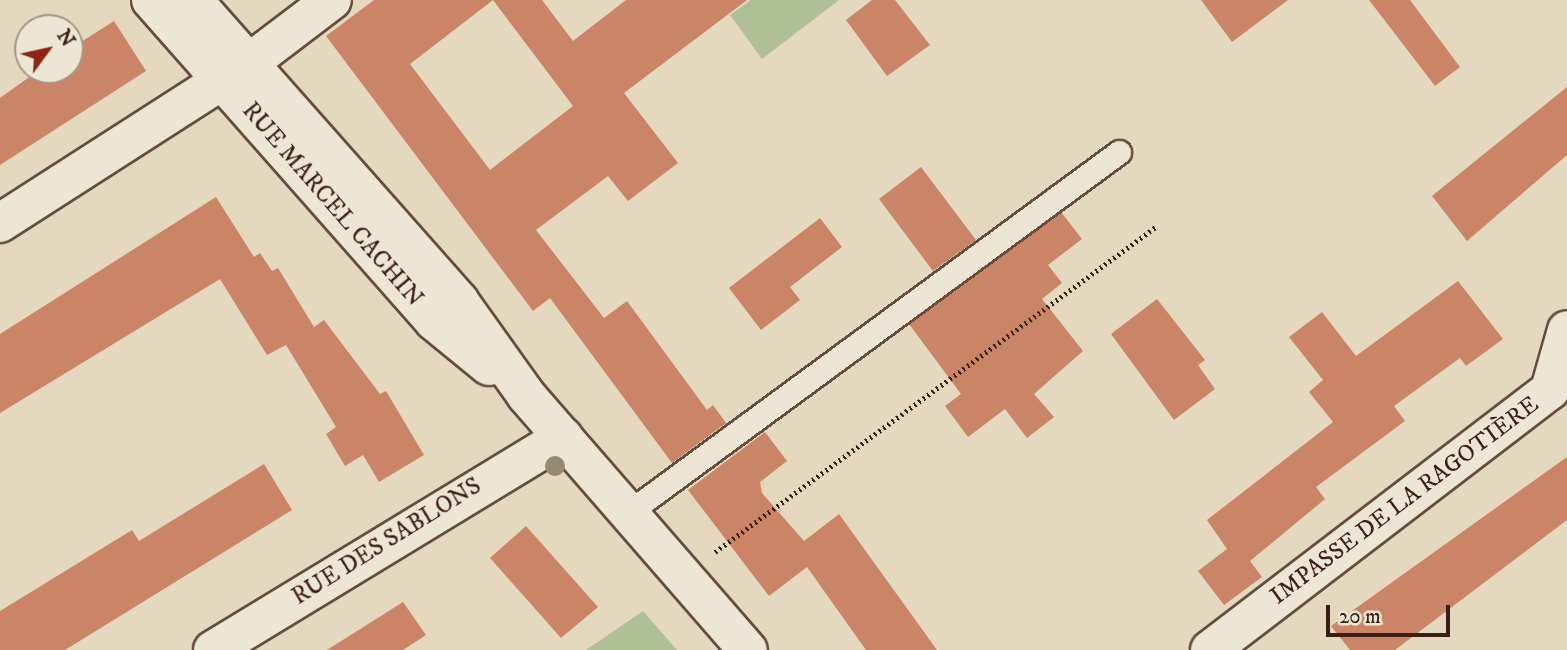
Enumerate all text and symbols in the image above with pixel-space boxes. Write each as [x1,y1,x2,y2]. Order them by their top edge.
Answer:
north arrow [14,14,84,84]
text: N [51,26,79,51]
street label: RUE MARCEL CACHIN [235,97,429,313]
street label: IMPASSE DE LA RAGOTIÈRE [1265,391,1545,611]
street label: RUE DES SABLONS [287,472,487,612]
scale bar [1329,590,1453,634]
text: 20 m [1339,604,1381,630]

